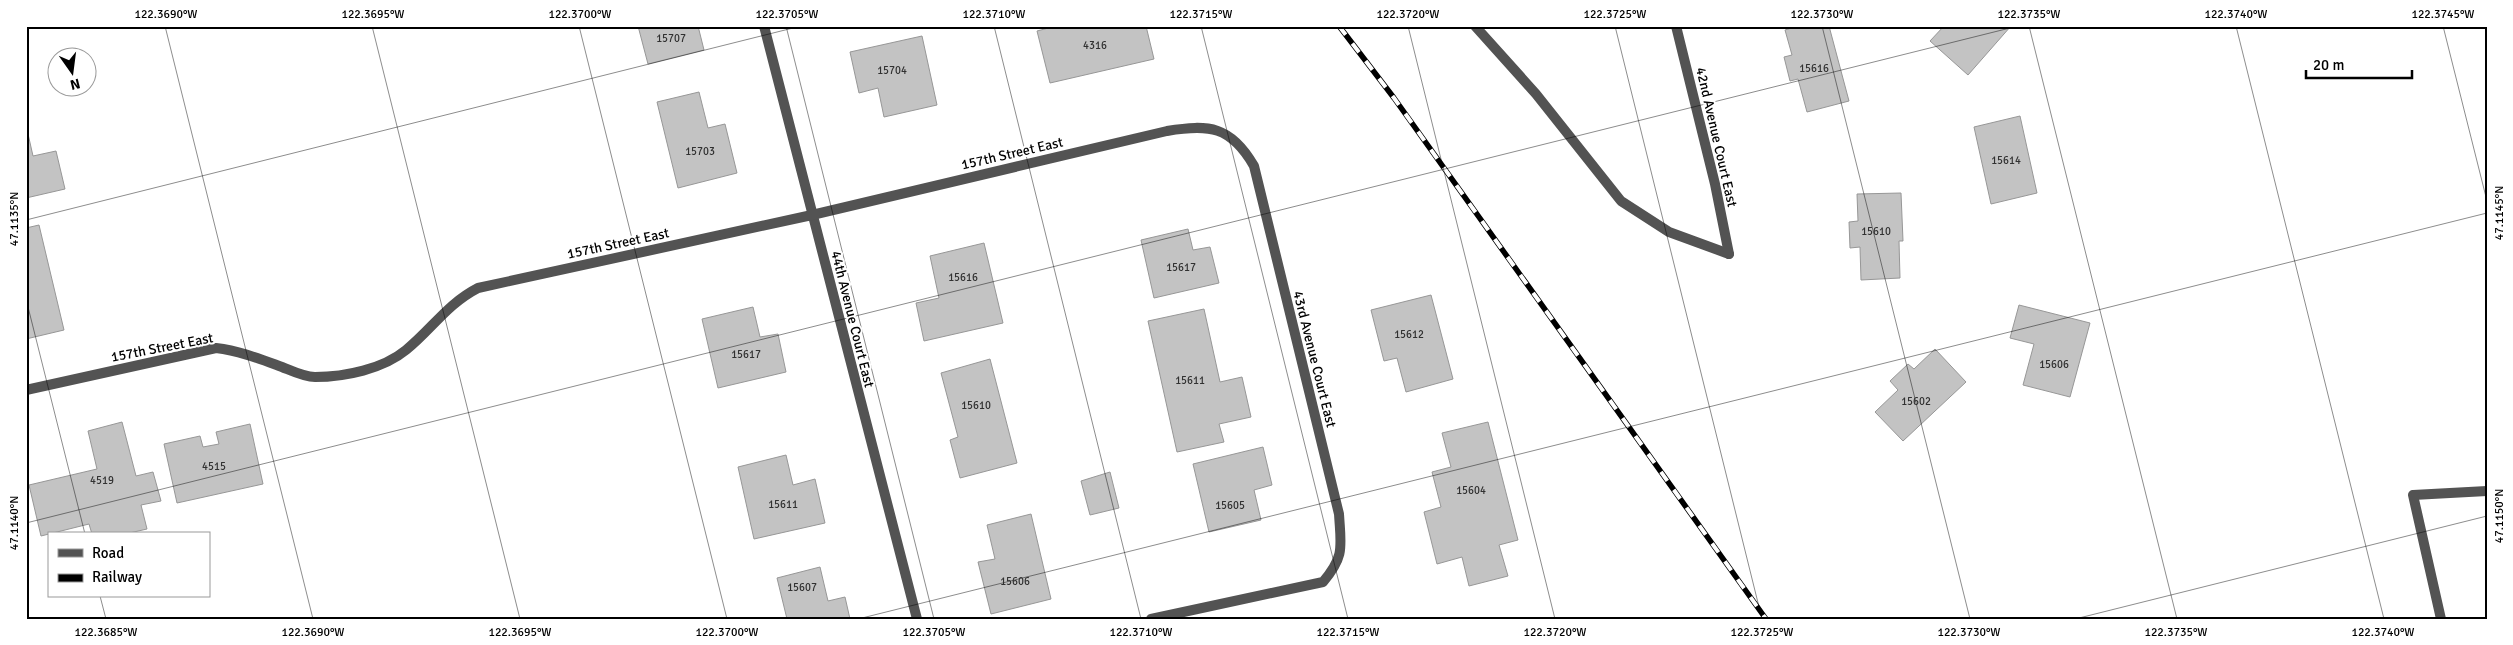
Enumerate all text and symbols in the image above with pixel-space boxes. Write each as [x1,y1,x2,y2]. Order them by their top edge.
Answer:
text: 122.3690°W [134,7,198,22]
text: 122.3695°W [341,7,405,22]
text: 122.3700°W [548,7,612,22]
text: 122.3705°W [755,7,819,22]
text: 122.3710°W [962,7,1026,22]
text: 122.3715°W [1169,7,1233,22]
text: 122.3720°W [1376,7,1440,22]
text: 122.3725°W [1583,7,1647,22]
text: 122.3730°W [1790,7,1854,22]
text: 122.3735°W [1997,7,2061,22]
text: 122.3740°W [2204,7,2268,22]
text: 122.3745°W [2411,7,2475,22]
house number: 15707 [656,32,686,45]
house number: 4316 [1083,39,1107,52]
north arrow [48,48,98,98]
scale bar [2306,48,2412,80]
text: 20 m [2313,56,2344,74]
house number: 15616 [1799,62,1829,75]
house number: 15704 [877,64,907,77]
street label: 42nd Avenue Court East [1692,66,1741,209]
text: N [68,75,82,94]
street label: 157th Street East [960,134,1065,173]
house number: 15703 [685,145,715,158]
house number: 15614 [1991,154,2021,167]
text: 47.1145°N [2492,186,2507,240]
text: 47.1135°N [7,192,22,246]
street label: 157th Street East [566,224,671,263]
house number: 15610 [1861,225,1891,238]
street label: 44th Avenue Court East [827,249,878,389]
house number: 15617 [1166,261,1196,274]
house number: 15616 [948,271,978,284]
street label: 43rd Avenue Court East [1289,289,1340,429]
house number: 15612 [1394,328,1424,341]
street label: 157th Street East [110,329,215,366]
house number: 15617 [731,348,761,361]
house number: 15606 [2039,358,2069,371]
house number: 15611 [1175,374,1205,387]
house number: 15602 [1901,395,1931,408]
house number: 15610 [961,399,991,412]
house number: 4515 [202,460,226,473]
house number: 4519 [90,474,114,487]
house number: 15604 [1456,484,1486,497]
text: 47.1150°N [2492,489,2507,543]
text: 47.1140°N [7,496,22,550]
house number: 15611 [768,498,798,511]
house number: 15605 [1215,499,1245,512]
legend [48,532,210,598]
text: Road [92,544,124,562]
text: Railway [92,568,142,586]
house number: 15606 [1000,575,1030,588]
house number: 15607 [787,581,817,594]
text: 122.3685°W [74,625,138,640]
text: 122.3690°W [281,625,345,640]
text: 122.3695°W [488,625,552,640]
text: 122.3700°W [695,625,759,640]
text: 122.3705°W [902,625,966,640]
text: 122.3710°W [1109,625,1173,640]
text: 122.3715°W [1316,625,1380,640]
text: 122.3720°W [1523,625,1587,640]
text: 122.3725°W [1730,625,1794,640]
text: 122.3730°W [1937,625,2001,640]
text: 122.3735°W [2144,625,2208,640]
text: 122.3740°W [2351,625,2415,640]

